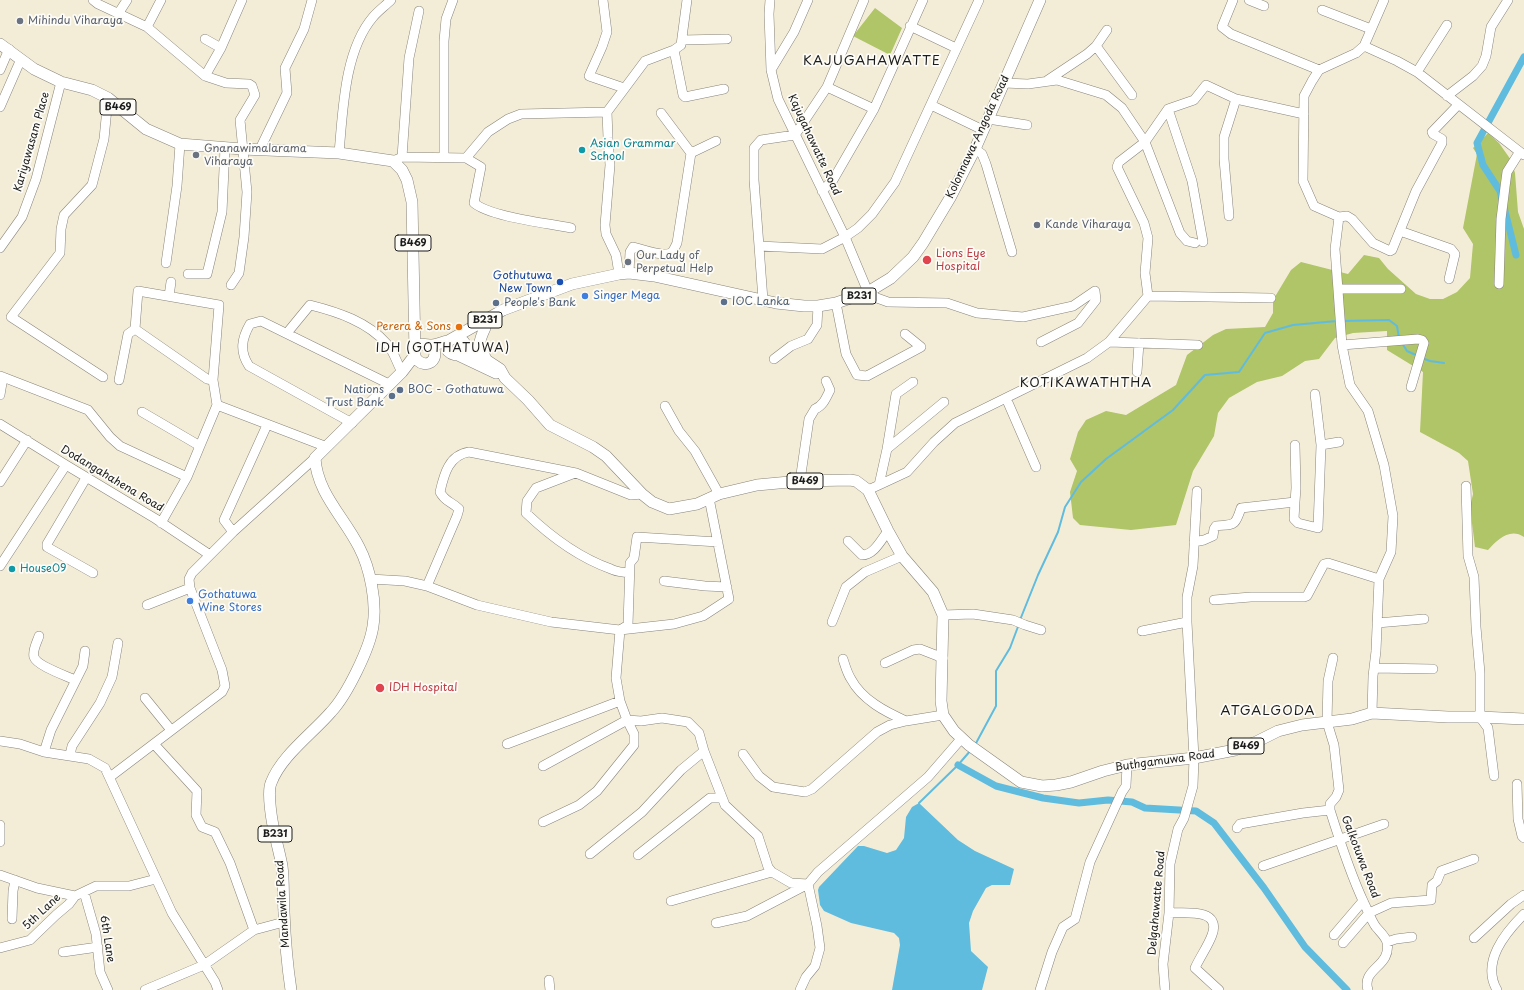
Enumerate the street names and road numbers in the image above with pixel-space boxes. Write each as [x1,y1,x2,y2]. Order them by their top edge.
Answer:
street label: Kolonnawa-Angoda Road [944,73,1012,201]
street label: Kariyawasam Place [11,90,53,194]
street label: Kajugahawatte Road [785,93,843,197]
road number: B469 [100,99,136,115]
road number: B469 [395,235,431,251]
road number: B231 [842,288,876,304]
road number: B231 [468,312,502,328]
street label: Dodangahahena Road [58,443,166,515]
road number: B469 [787,473,823,489]
road number: B469 [1228,738,1264,754]
street label: Buthgamuwa Road [1114,747,1216,775]
street label: Galkotuwa Road [1338,814,1382,900]
road number: B231 [258,826,292,842]
street label: Delgahawatte Road [1146,850,1168,956]
street label: Mandawila Road [273,860,293,948]
street label: 5th Lane [20,891,64,933]
street label: 6th Lane [97,914,117,964]

